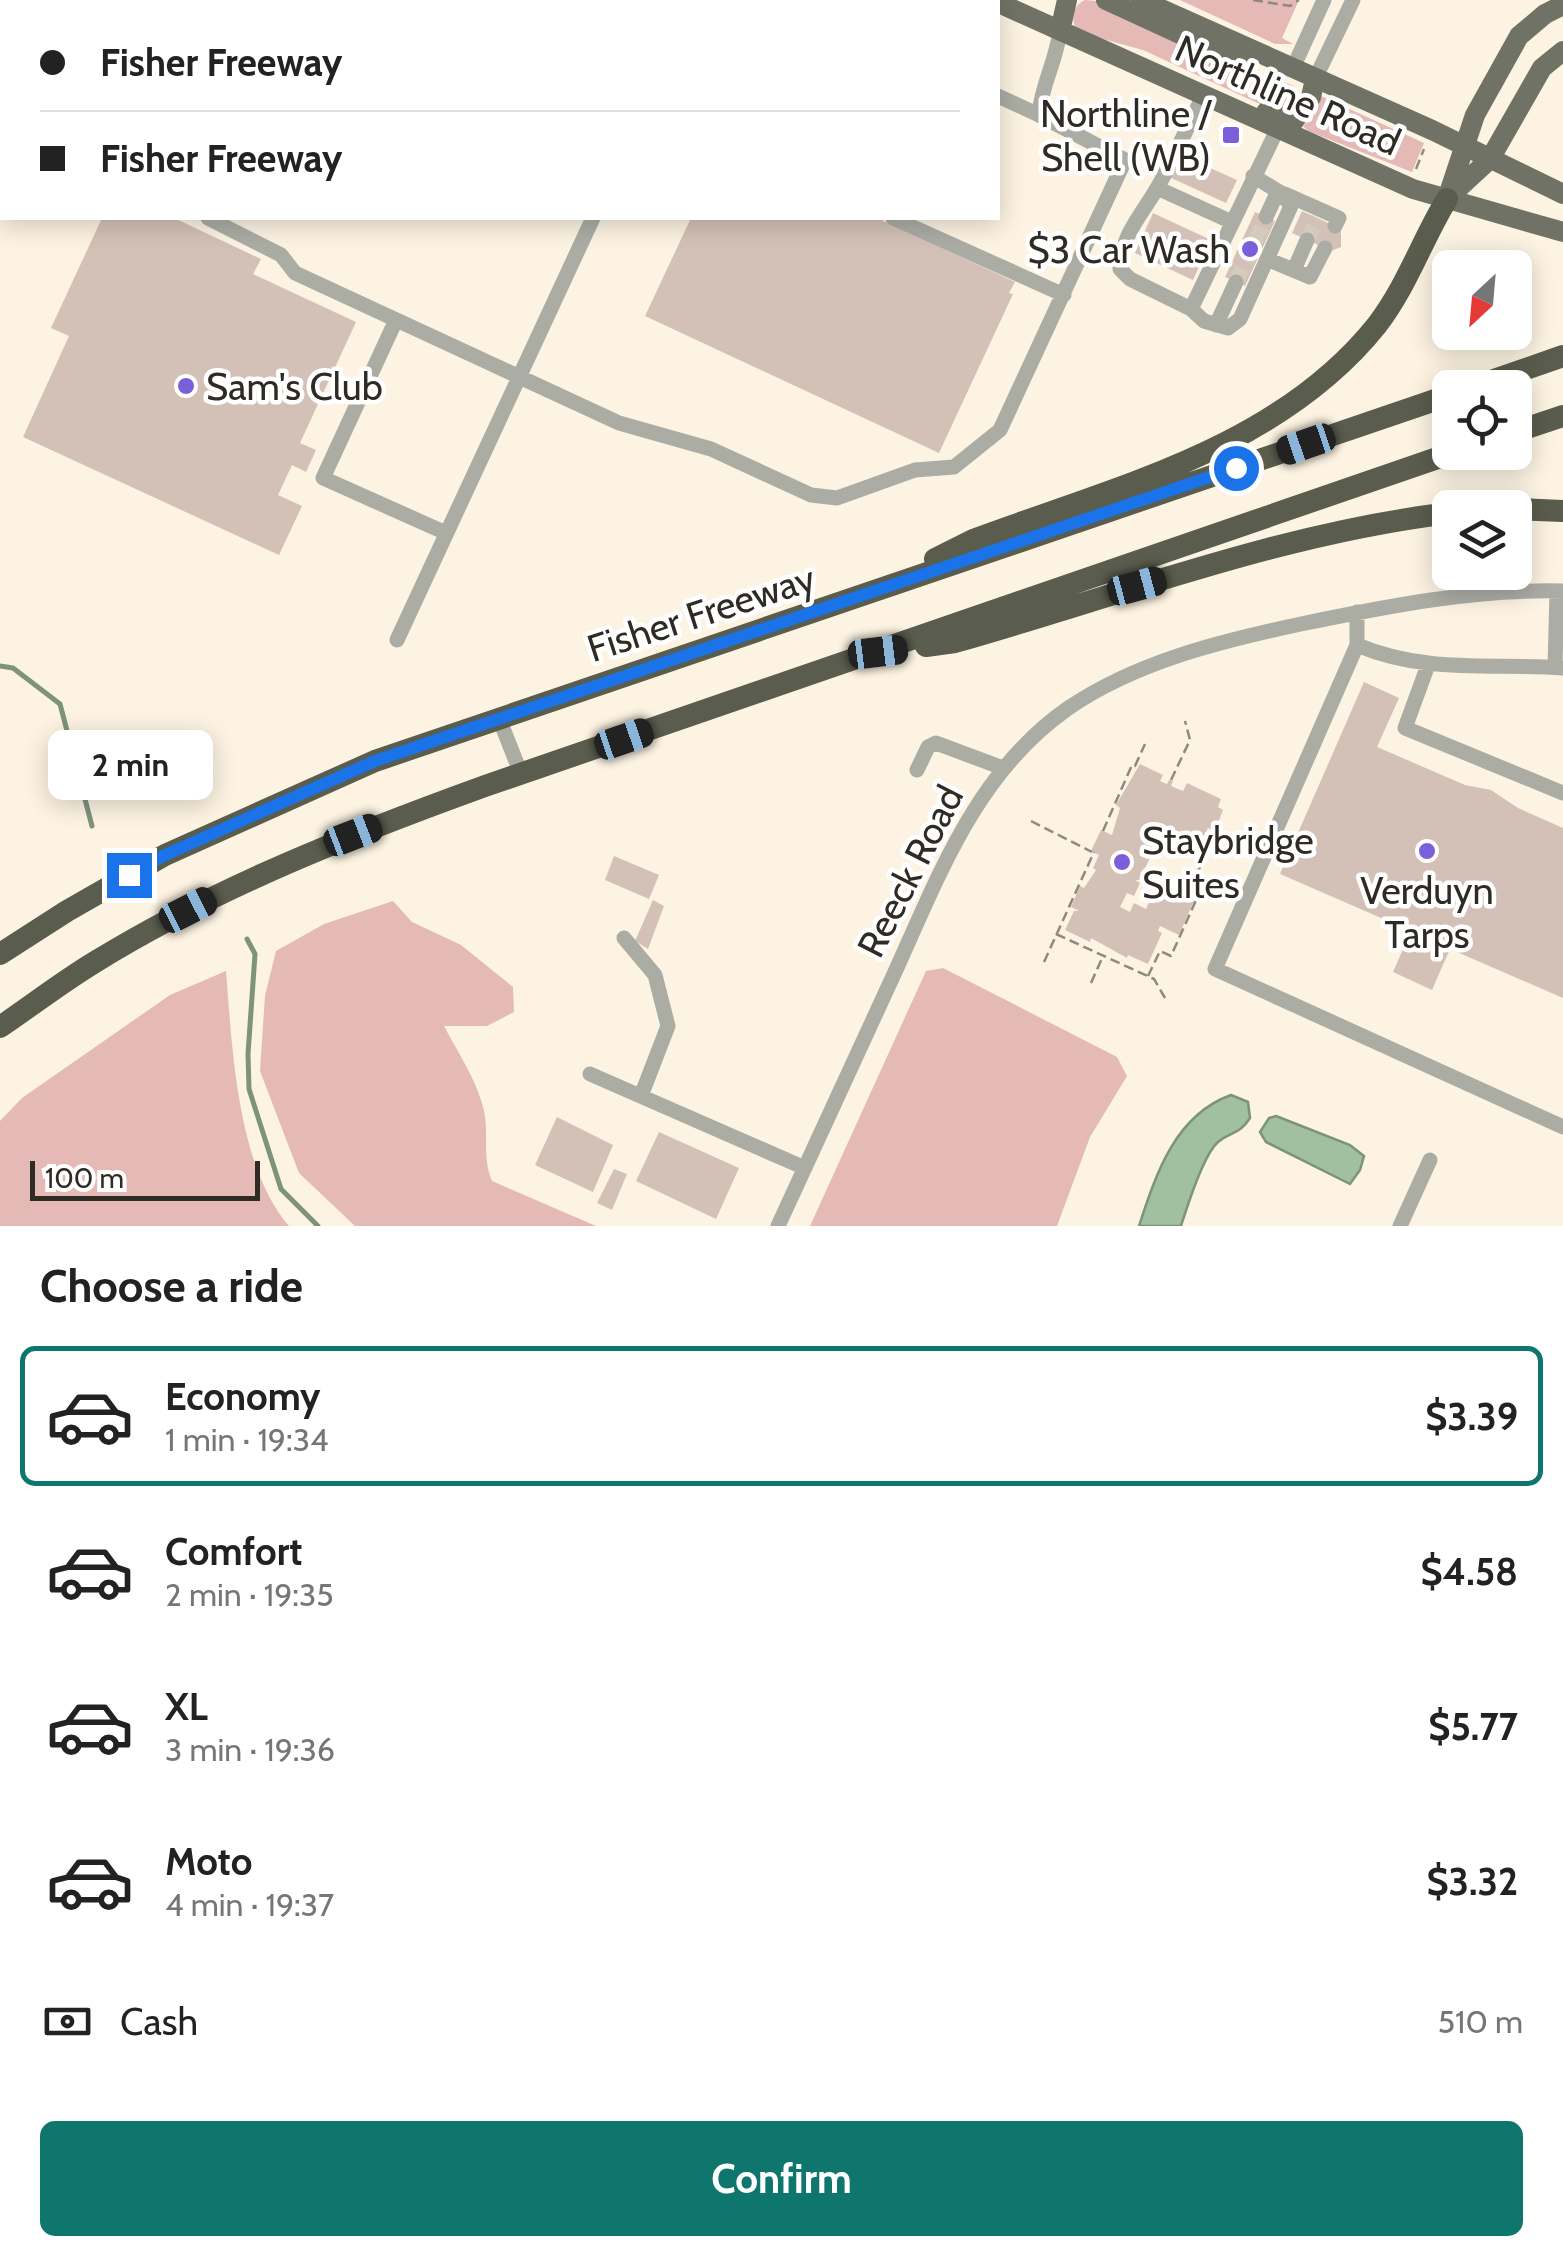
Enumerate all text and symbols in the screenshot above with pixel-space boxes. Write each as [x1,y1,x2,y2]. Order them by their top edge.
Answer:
street label: Northline Road [1168,24,1408,166]
text: Fisher Freeway [100,39,342,86]
place label: Northline / Shell (WB) [1040,90,1213,181]
marker: Northline / Shell (WB) [1220,124,1242,146]
text: Fisher Freeway [100,135,342,182]
place label: $3 Car Wash [1027,226,1230,273]
marker: $3 Car Wash [1239,238,1261,260]
north arrow [1432,250,1532,350]
map controls [1432,250,1532,590]
place label: Sam's Club [206,363,383,410]
button: locate [1432,370,1532,470]
marker: Sam's Club [175,375,197,397]
car [1273,420,1339,468]
route start [1214,446,1259,491]
button: layers [1432,490,1532,590]
street label: Fisher Freeway [581,554,821,672]
car [1104,564,1170,608]
car [846,633,910,671]
car [591,715,657,763]
callout: 2 min [46,730,212,800]
text: 2 min [92,745,169,784]
street label: Reeck Road [847,777,973,965]
car [320,810,386,860]
place label: Staybridge Suites [1142,817,1314,908]
marker: Verduyn Tarps [1416,840,1438,862]
marker: Staybridge Suites [1111,851,1133,873]
route end [107,853,152,898]
place label: Verduyn Tarps [1360,867,1494,958]
car [154,883,222,937]
scale bar [30,1156,260,1200]
text: 100 m [45,1161,124,1195]
text: Choose a ride [40,1259,303,1313]
icon: car [45,1371,135,1461]
text: Economy [165,1373,320,1420]
text: $3.39 [1425,1393,1518,1440]
text: 1 min · 19:34 [165,1420,328,1459]
icon: car [45,1526,135,1616]
text: Comfort [165,1528,302,1575]
text: $4.58 [1421,1548,1518,1595]
text: 2 min · 19:35 [165,1575,334,1614]
icon: car [45,1681,135,1771]
text: XL [165,1683,208,1730]
text: $5.77 [1428,1703,1518,1750]
text: 3 min · 19:36 [165,1730,335,1769]
icon: car [45,1836,135,1926]
text: Moto [165,1838,252,1885]
text: $3.32 [1426,1858,1518,1905]
text: 4 min · 19:37 [165,1885,334,1924]
icon: cash [40,1994,95,2049]
text: Cash [120,1998,198,2045]
text: 510 m [1438,2002,1523,2041]
button: Confirm [40,2121,1523,2236]

